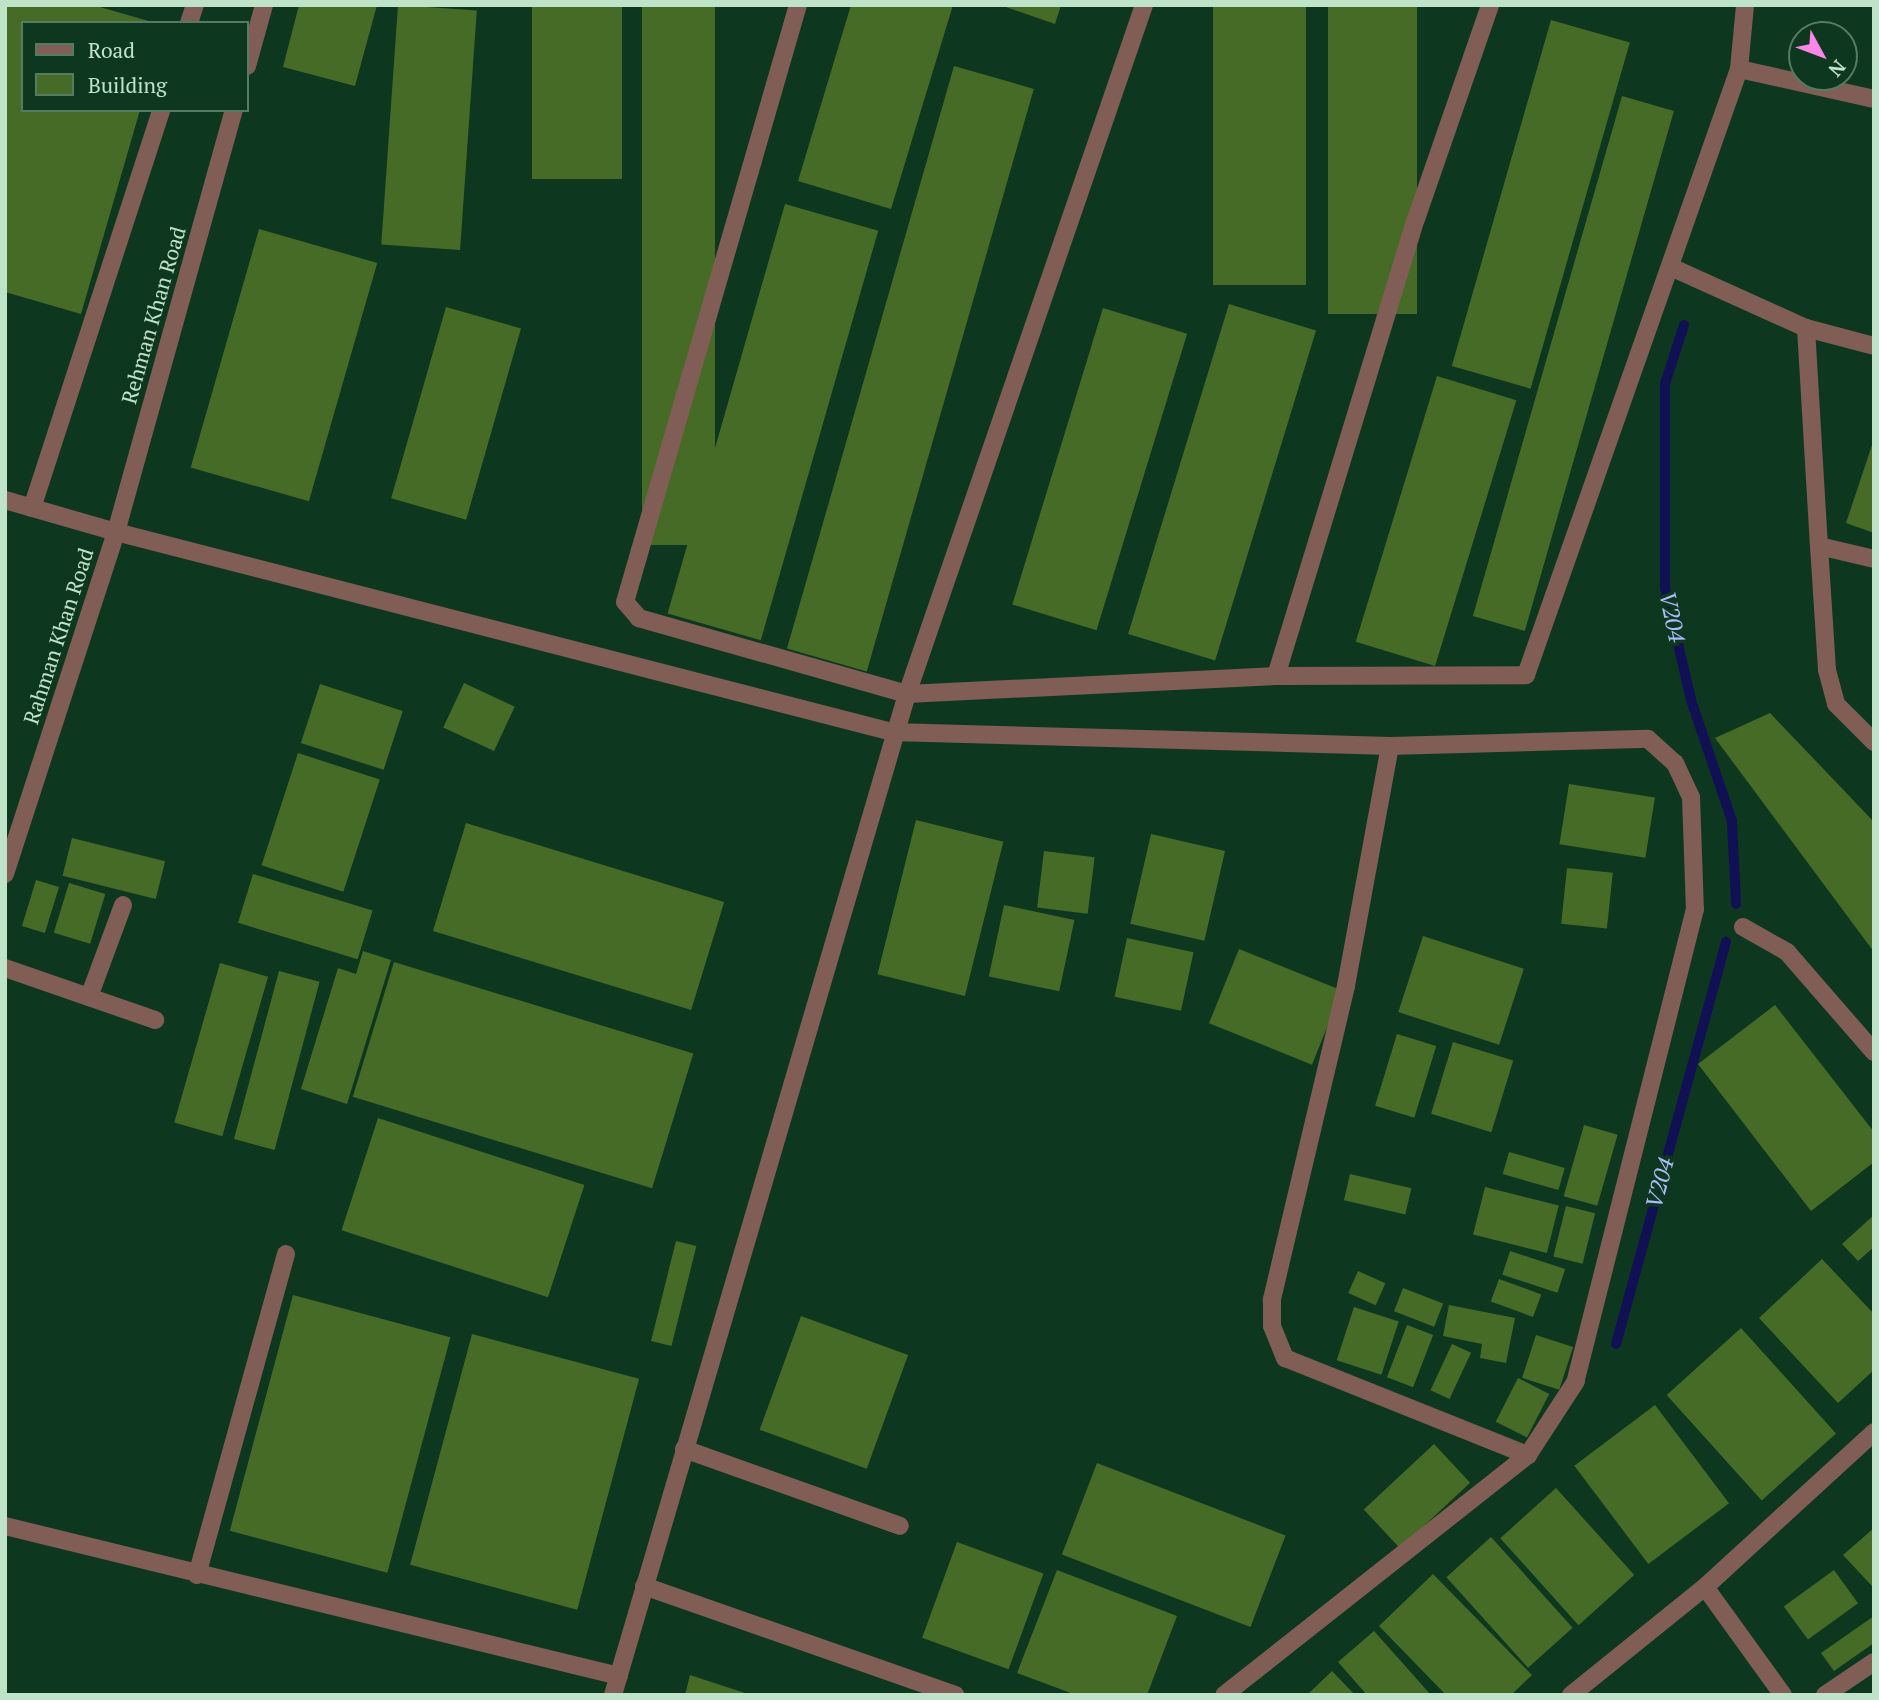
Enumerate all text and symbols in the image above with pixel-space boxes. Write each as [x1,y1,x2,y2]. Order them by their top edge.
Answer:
legend [21,21,248,112]
north arrow [1788,21,1858,91]
text: Road [88,36,135,64]
text: N [1824,55,1852,82]
text: Building [88,71,167,99]
street label: Rehman Khan Road [116,224,190,406]
street label: Rahman Khan Road [18,545,98,727]
water label: V204 [1653,589,1691,645]
water label: V204 [1640,1154,1680,1212]

